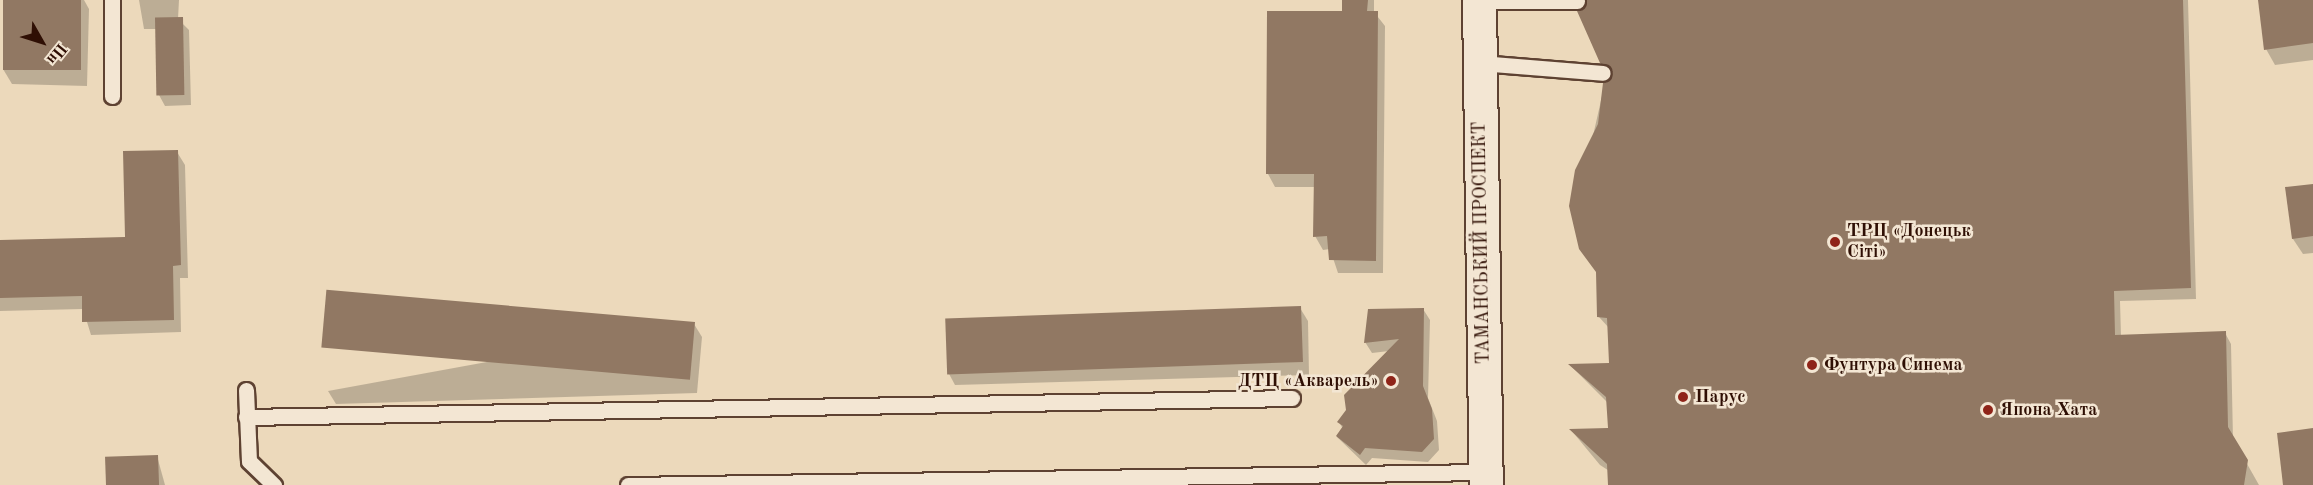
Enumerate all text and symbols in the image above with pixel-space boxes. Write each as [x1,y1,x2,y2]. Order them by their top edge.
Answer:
north arrow [12,12,72,72]
text: Пн [43,40,69,67]
street label: ТАМАНСЬКИЙ ПРОСПЕКТ [1469,122,1495,364]
place label: ТРЦ «Донецьк Сіті» [1847,221,1971,264]
marker: ТРЦ «Донецьк Сіті» [1828,235,1842,249]
place label: Фунтура Синема [1824,354,1963,376]
marker: Фунтура Синема [1805,358,1819,372]
place label: ДТЦ «Акварель» [1238,370,1379,392]
marker: ДТЦ «Акварель» [1384,374,1398,388]
place label: Парус [1695,386,1746,408]
marker: Парус [1676,390,1690,404]
place label: Япона Хата [2000,399,2097,421]
marker: Япона Хата [1981,403,1995,417]

